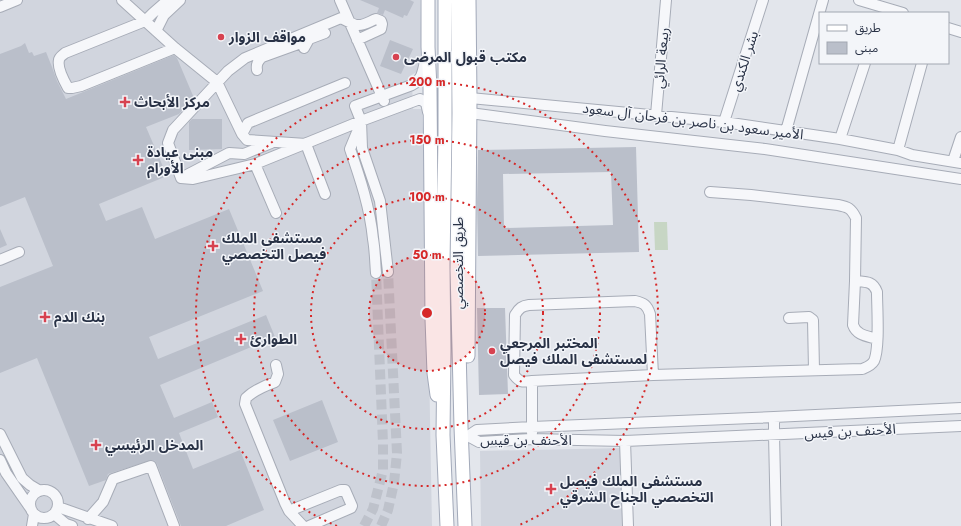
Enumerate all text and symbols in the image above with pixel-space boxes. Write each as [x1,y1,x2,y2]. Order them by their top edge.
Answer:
legend [819,12,949,64]
text: طريق [855,19,881,37]
street label: ربيعة الرائي [648,26,675,90]
place label: مواقف الزوار [228,27,306,47]
street label: بشر الكندي [725,28,764,94]
marker: مواقف الزوار [216,32,226,42]
text: مبنى [855,39,878,57]
place label: مكتب قبول المرضى [404,47,527,67]
marker: مكتب قبول المرضى [391,52,401,62]
text: 200 m [408,73,446,91]
place label: مركز الأبحاث [134,92,210,112]
marker: مركز الأبحاث [119,96,131,108]
street label: الأمير سعود بن ناصر بن فرحان آل سعود [581,98,805,144]
text: 150 m [409,131,445,149]
place label: مبنى عيادة الأورام [147,142,213,179]
marker: مبنى عيادة الأورام [132,154,144,166]
text: 100 m [409,188,445,206]
street label: طريق التخصصي [448,217,469,309]
place label: مستشفى الملك فيصل التخصصي [222,228,326,265]
marker: مستشفى الملك فيصل التخصصي [207,240,219,252]
text: 50 m [412,246,442,264]
centre of rings [420,306,434,320]
place label: بنك الدم [54,307,105,328]
marker: بنك الدم [39,311,51,323]
place label: الطوارئ [250,329,297,349]
marker: الطوارئ [235,333,247,345]
place label: المختبر المرجعي لمستشفى الملك فيصل [500,333,647,369]
marker: المختبر المرجعي لمستشفى الملك فيصل [487,346,497,356]
street label: الأحنف بن قيس [804,419,896,443]
street label: الأحنف بن قيس [480,430,572,450]
place label: المدخل الرئيسي [105,435,203,456]
marker: المدخل الرئيسي [90,439,102,451]
place label: مستشفى الملك فيصل التخصصي الجناح الشرقي [560,471,714,508]
marker: مستشفى الملك فيصل التخصصي الجناح الشرقي [545,483,557,495]

